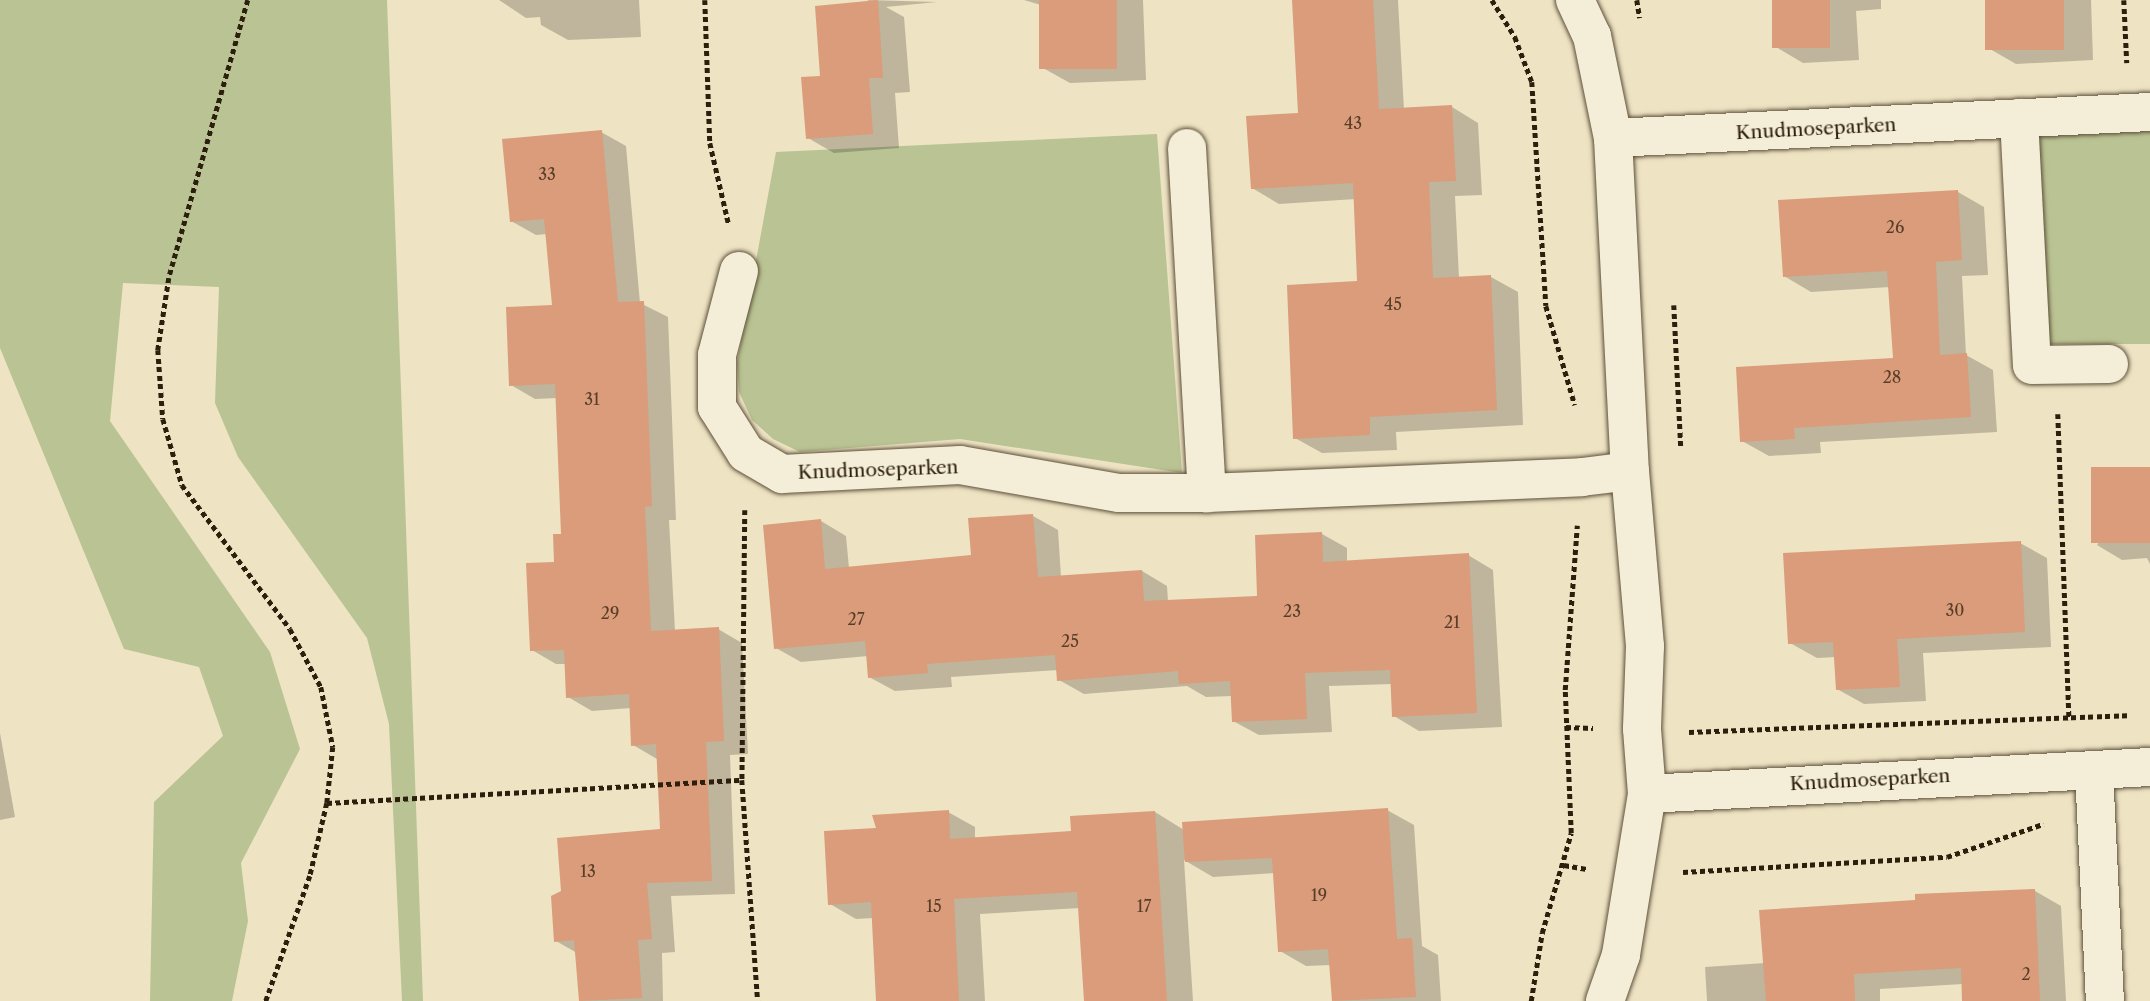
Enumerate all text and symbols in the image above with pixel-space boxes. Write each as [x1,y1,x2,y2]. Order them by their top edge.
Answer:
house number: 43 [1344,113,1362,133]
street label: Knudmoseparken [1735,113,1897,145]
house number: 33 [538,164,556,184]
house number: 26 [1886,217,1904,237]
house number: 45 [1384,294,1402,314]
house number: 28 [1883,367,1901,387]
house number: 31 [584,389,600,409]
street label: Knudmoseparken [797,456,959,484]
house number: 30 [1946,600,1964,620]
house number: 23 [1283,601,1301,621]
house number: 29 [601,603,619,623]
house number: 27 [847,609,865,629]
house number: 21 [1444,612,1460,632]
house number: 25 [1061,631,1079,651]
street label: Knudmoseparken [1789,764,1951,796]
house number: 13 [580,861,596,881]
house number: 19 [1311,885,1327,905]
house number: 15 [926,896,942,916]
house number: 17 [1137,896,1151,916]
house number: 2 [2021,964,2031,984]

